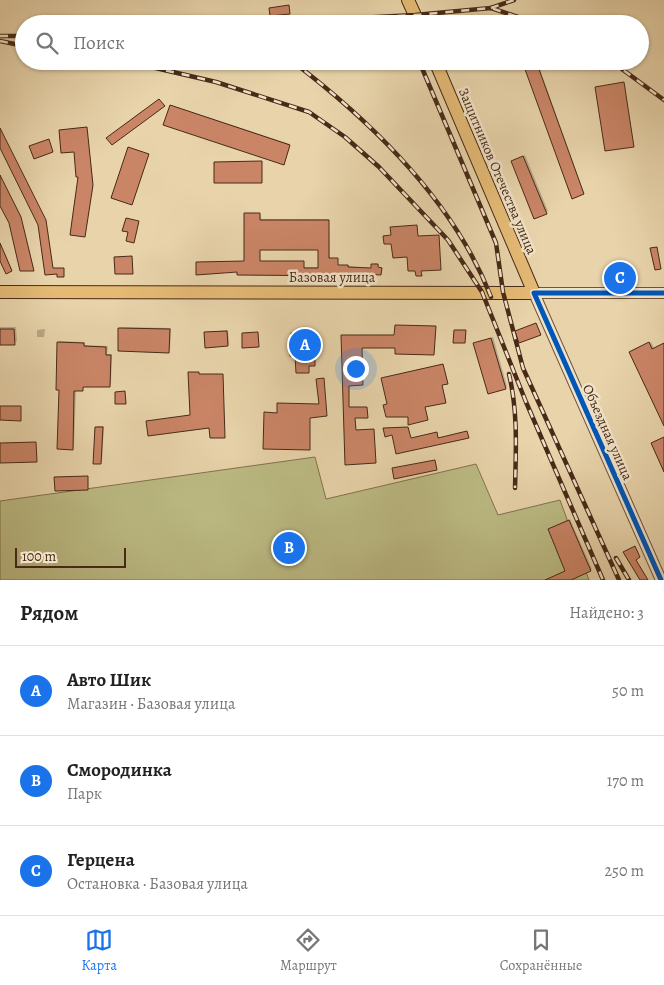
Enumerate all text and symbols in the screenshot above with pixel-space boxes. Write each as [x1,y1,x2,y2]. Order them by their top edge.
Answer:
search box [15,15,649,70]
icon: search [33,29,61,57]
text: Поиск [73,30,125,56]
street label: Защитников Отечества улица [454,85,541,258]
pin: C [604,259,636,297]
street label: Базовая улица [289,268,376,287]
pin: A [289,326,321,364]
your location [343,356,369,382]
street label: Объездная улица [578,381,637,484]
pin: B [273,529,305,567]
scale bar [15,545,126,568]
text: 100 m [22,547,56,566]
text: Рядом [20,599,78,627]
text: Найдено: 3 [569,602,644,624]
text: Авто Шик [67,667,151,693]
text: A [31,680,41,702]
text: 50 m [612,680,644,702]
text: Магазин · Базовая улица [67,693,235,715]
text: Смородинка [67,757,172,783]
text: B [31,770,41,792]
text: 170 m [607,770,644,792]
text: Парк [67,783,102,805]
text: Герцена [67,847,135,873]
text: C [31,860,41,882]
text: 250 m [605,860,644,882]
text: Остановка · Базовая улица [67,873,248,895]
tab: Карта [82,926,117,975]
tab: Маршрут [280,926,337,975]
tab: Сохранённые [500,926,582,975]

